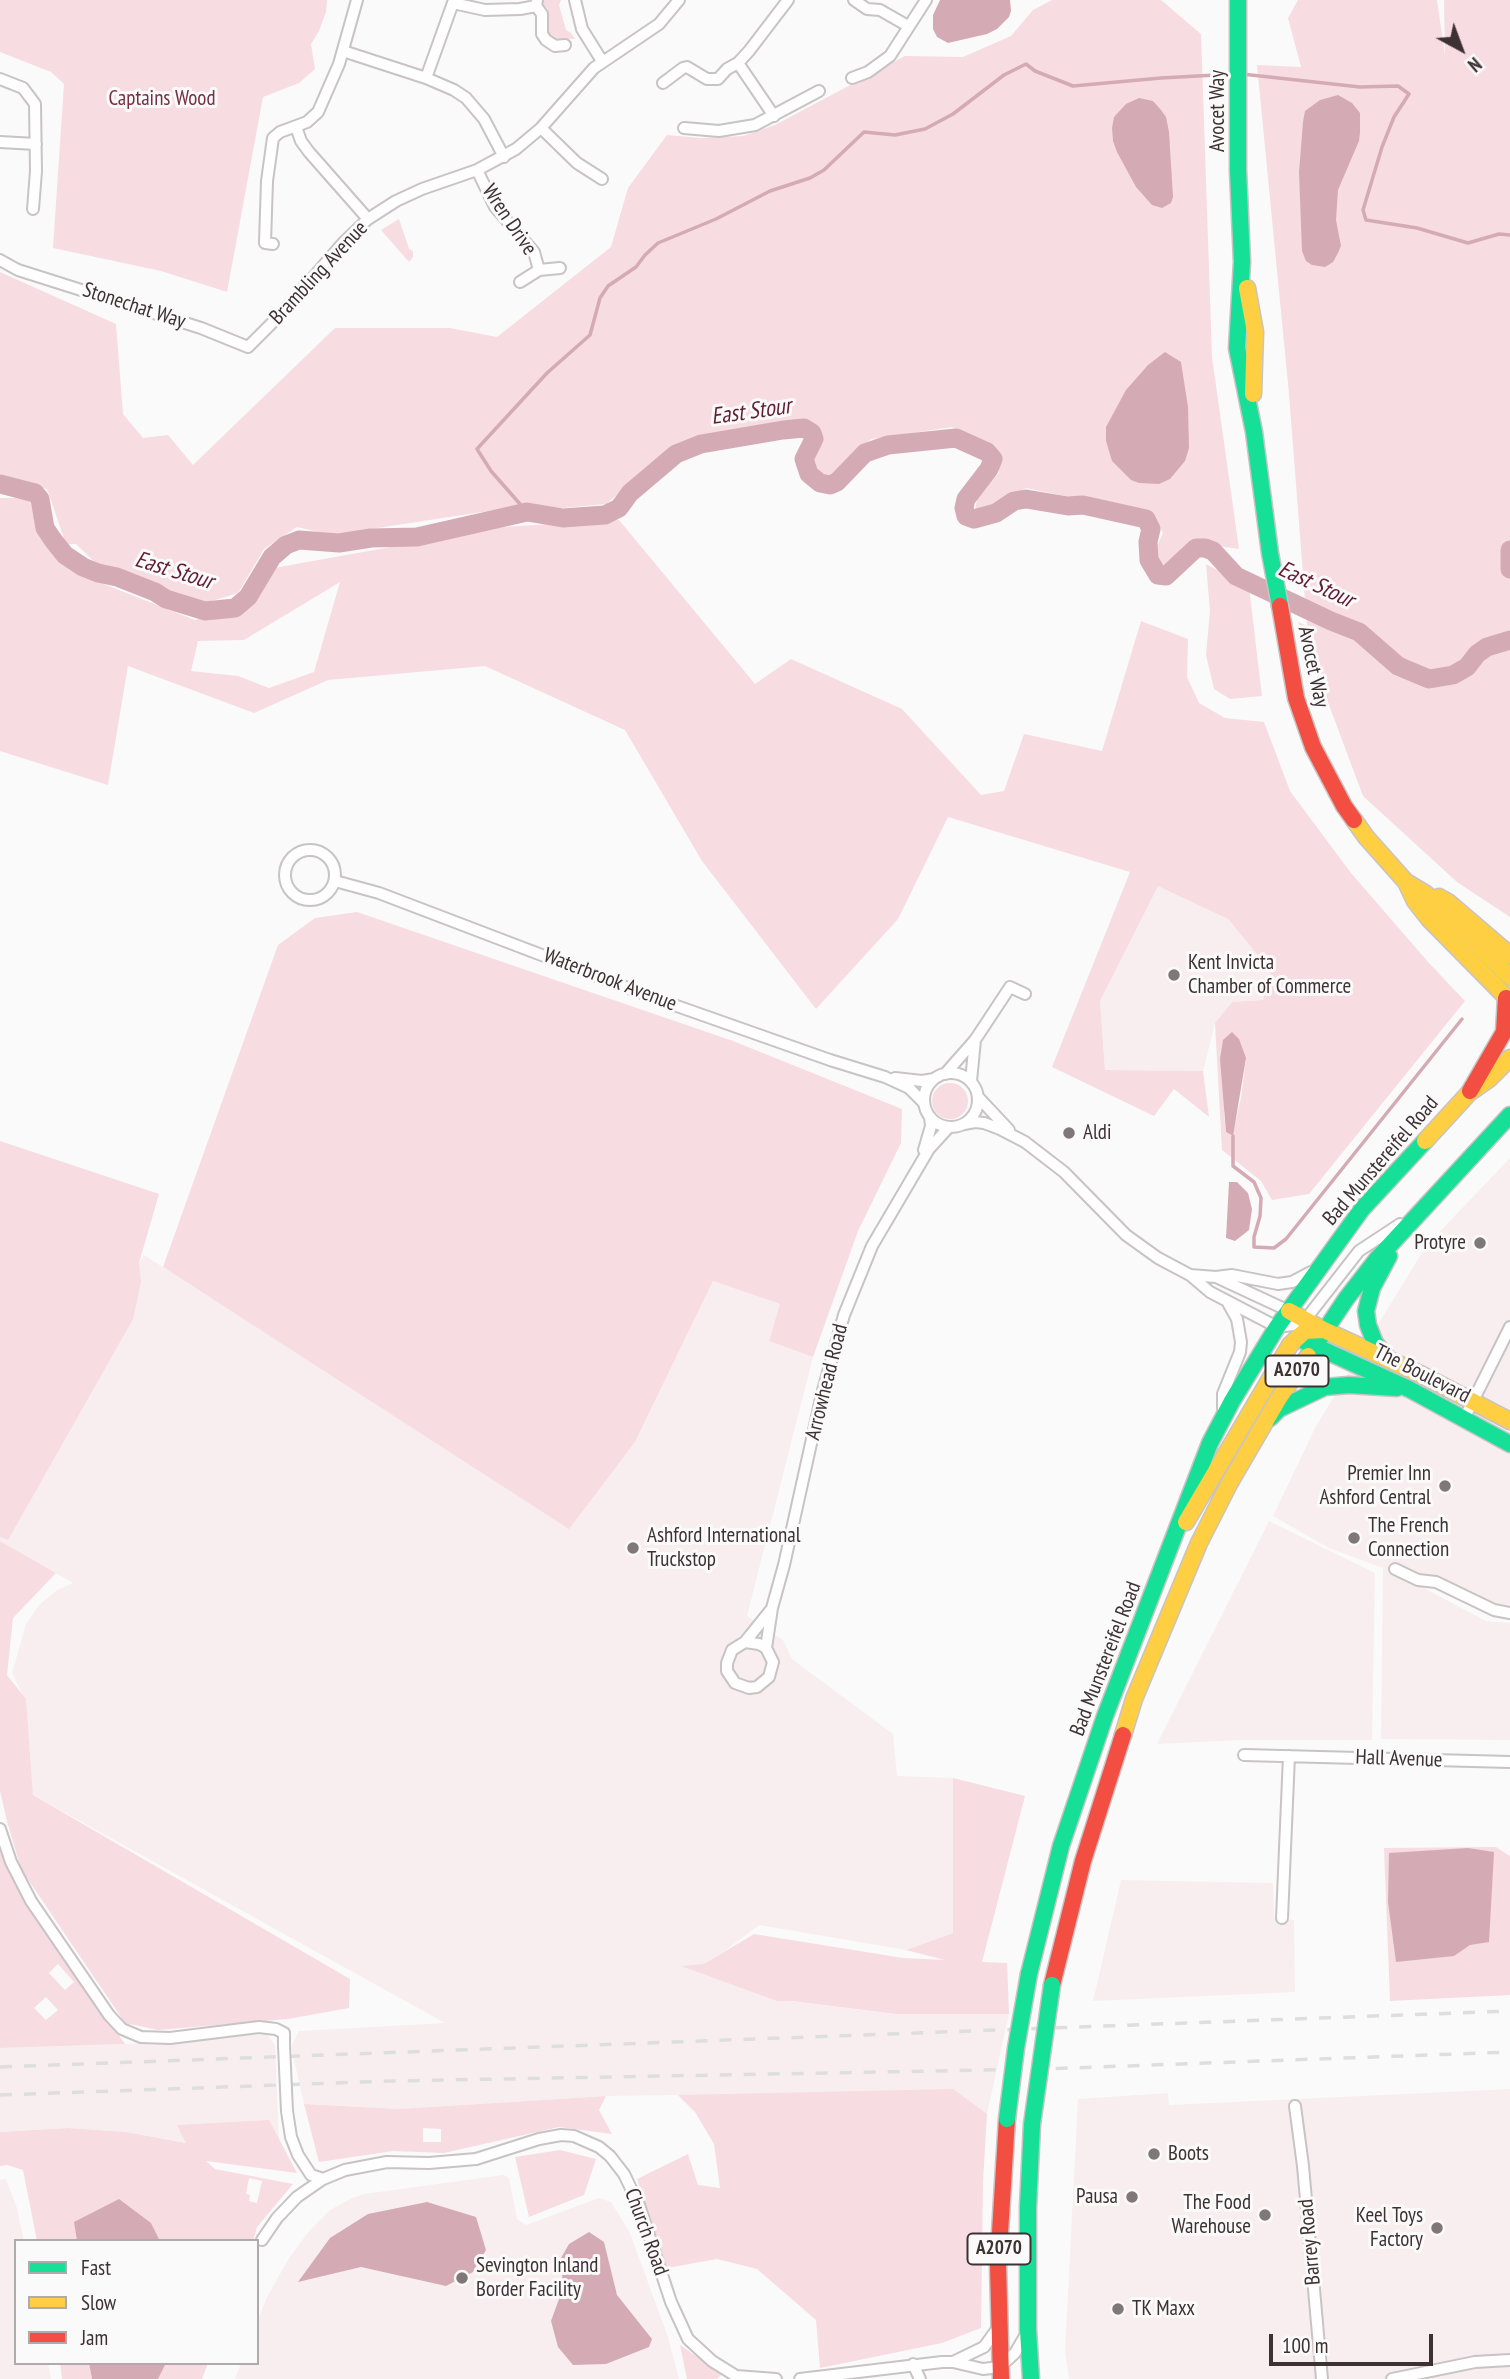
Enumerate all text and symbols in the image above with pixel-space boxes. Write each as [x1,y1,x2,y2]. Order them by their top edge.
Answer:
north arrow [1426,14,1496,84]
text: N [1463,52,1487,77]
street label: Avocet Way [1205,70,1231,152]
park label: Captains Wood [109,86,215,112]
street label: Wren Drive [476,180,542,260]
street label: Brambling Avenue [265,216,373,330]
street label: Stonechat Way [79,278,189,334]
water label: East Stour [709,393,793,431]
water label: East Stour [132,546,216,596]
water label: East Stour [1274,556,1358,614]
street label: Avocet Way [1292,624,1334,710]
street label: Waterbrook Avenue [540,943,680,1017]
place label: Kent Invicta Chamber of Commerce [1188,950,1351,1000]
marker: Kent Invicta Chamber of Commerce [1166,967,1182,983]
street label: Bad Munstereifel Road [1318,1091,1444,1231]
place label: Aldi [1083,1120,1111,1146]
marker: Aldi [1061,1125,1077,1141]
place label: Protyre [1414,1230,1466,1256]
marker: Protyre [1472,1235,1488,1251]
street label: Arrowhead Road [800,1322,854,1442]
street label: The Boulevard [1370,1339,1474,1409]
road number: A2070 [1266,1356,1328,1386]
place label: Premier Inn Ashford Central [1319,1461,1431,1511]
marker: Premier Inn Ashford Central [1437,1478,1453,1494]
place label: The French Connection [1368,1513,1449,1563]
place label: Ashford International Truckstop [647,1523,801,1573]
marker: The French Connection [1346,1530,1362,1546]
marker: Ashford International Truckstop [625,1540,641,1556]
street label: Bad Munstereifel Road [1065,1578,1147,1740]
street label: Hall Avenue [1355,1745,1443,1773]
place label: Boots [1168,2141,1209,2167]
marker: Boots [1146,2146,1162,2162]
place label: Pausa [1076,2184,1118,2210]
street label: Church Road [619,2185,673,2279]
marker: Pausa [1124,2189,1140,2205]
place label: The Food Warehouse [1172,2190,1251,2240]
street label: Barrey Road [1294,2198,1326,2286]
place label: Keel Toys Factory [1356,2203,1423,2253]
marker: The Food Warehouse [1257,2207,1273,2223]
marker: Keel Toys Factory [1429,2220,1445,2236]
road number: A2070 [968,2234,1030,2264]
legend [14,2239,259,2365]
place label: Sevington Inland Border Facility [476,2253,598,2303]
text: Fast [81,2254,111,2281]
marker: Sevington Inland Border Facility [454,2270,470,2286]
text: Slow [81,2289,116,2316]
place label: TK Maxx [1132,2296,1195,2322]
marker: TK Maxx [1110,2301,1126,2317]
scale bar [1272,2320,1436,2364]
text: Jam [81,2324,108,2351]
text: 100 m [1282,2332,1328,2359]

